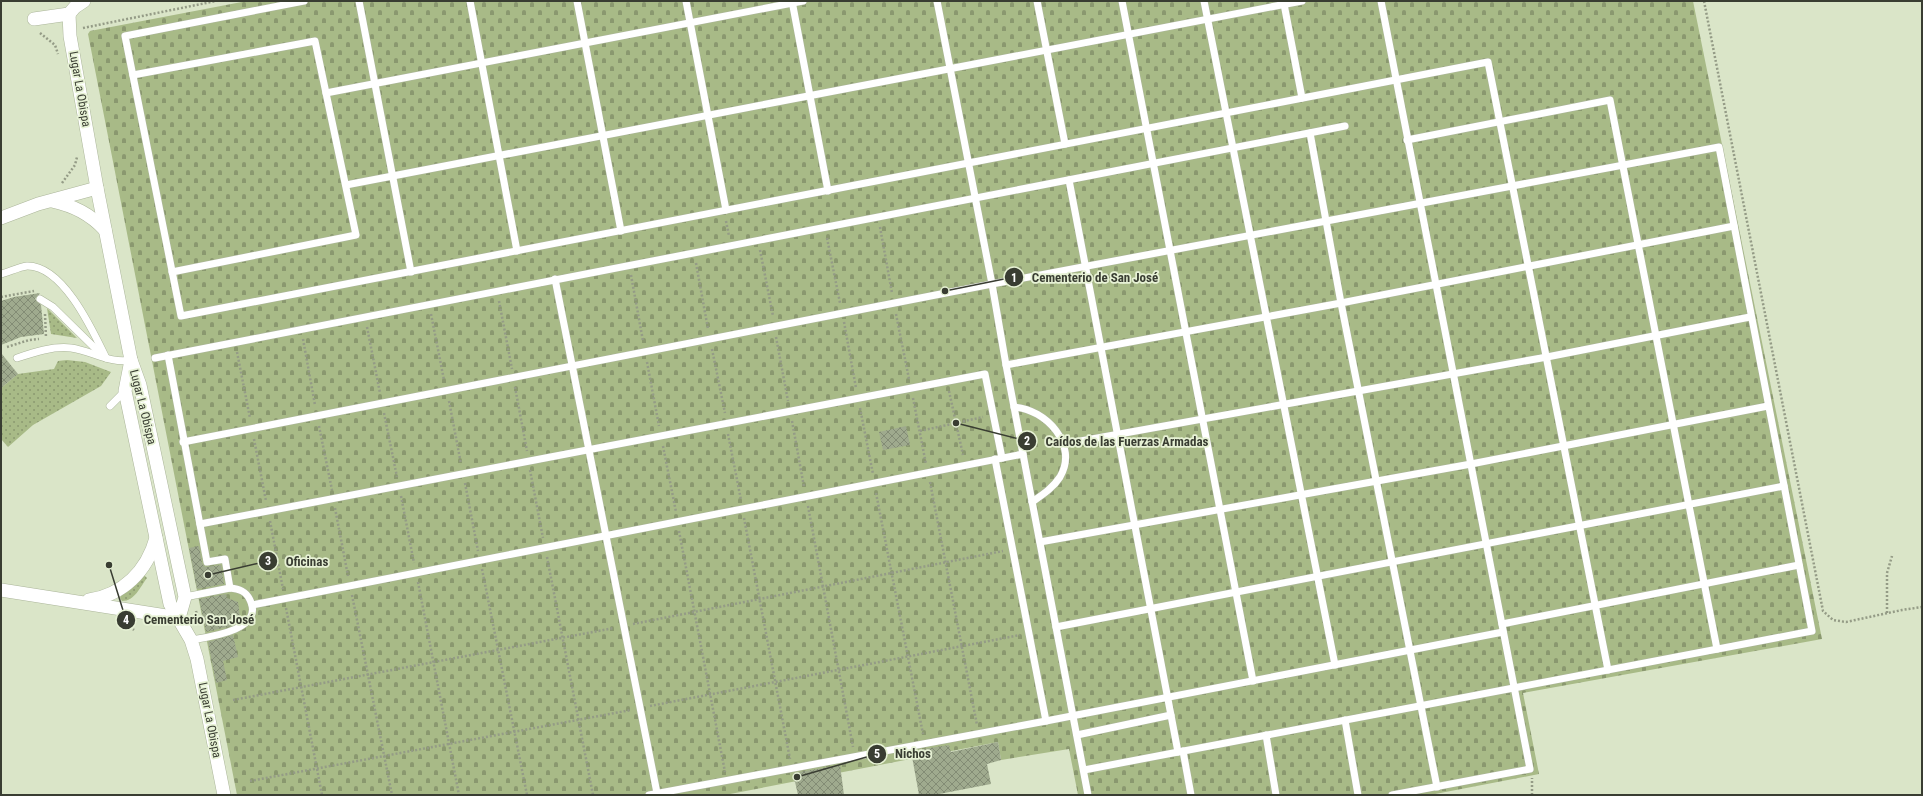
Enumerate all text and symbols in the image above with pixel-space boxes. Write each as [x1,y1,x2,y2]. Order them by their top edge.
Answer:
street label: Lugar La Obispa [66,50,94,128]
callout: Cementerio de San José [1004,265,1167,290]
text: Cementerio de San José [1032,270,1158,285]
text: 1 [1011,271,1017,285]
street label: Lugar La Obispa [127,368,159,446]
callout: Caídos de las Fuerzas Armadas [1017,429,1216,454]
text: 2 [1024,434,1030,448]
text: Caídos de las Fuerzas Armadas [1046,434,1209,449]
callout: Oficinas [258,549,336,574]
text: 3 [265,554,271,568]
text: Oficinas [286,554,328,569]
callout: Cementerio San José [116,607,262,632]
text: Cementerio San José [144,612,254,627]
text: 4 [123,613,129,627]
street label: Lugar La Obispa [196,681,224,759]
callout: Nichos [867,741,939,766]
text: Nichos [895,746,931,761]
text: 5 [874,747,880,761]

